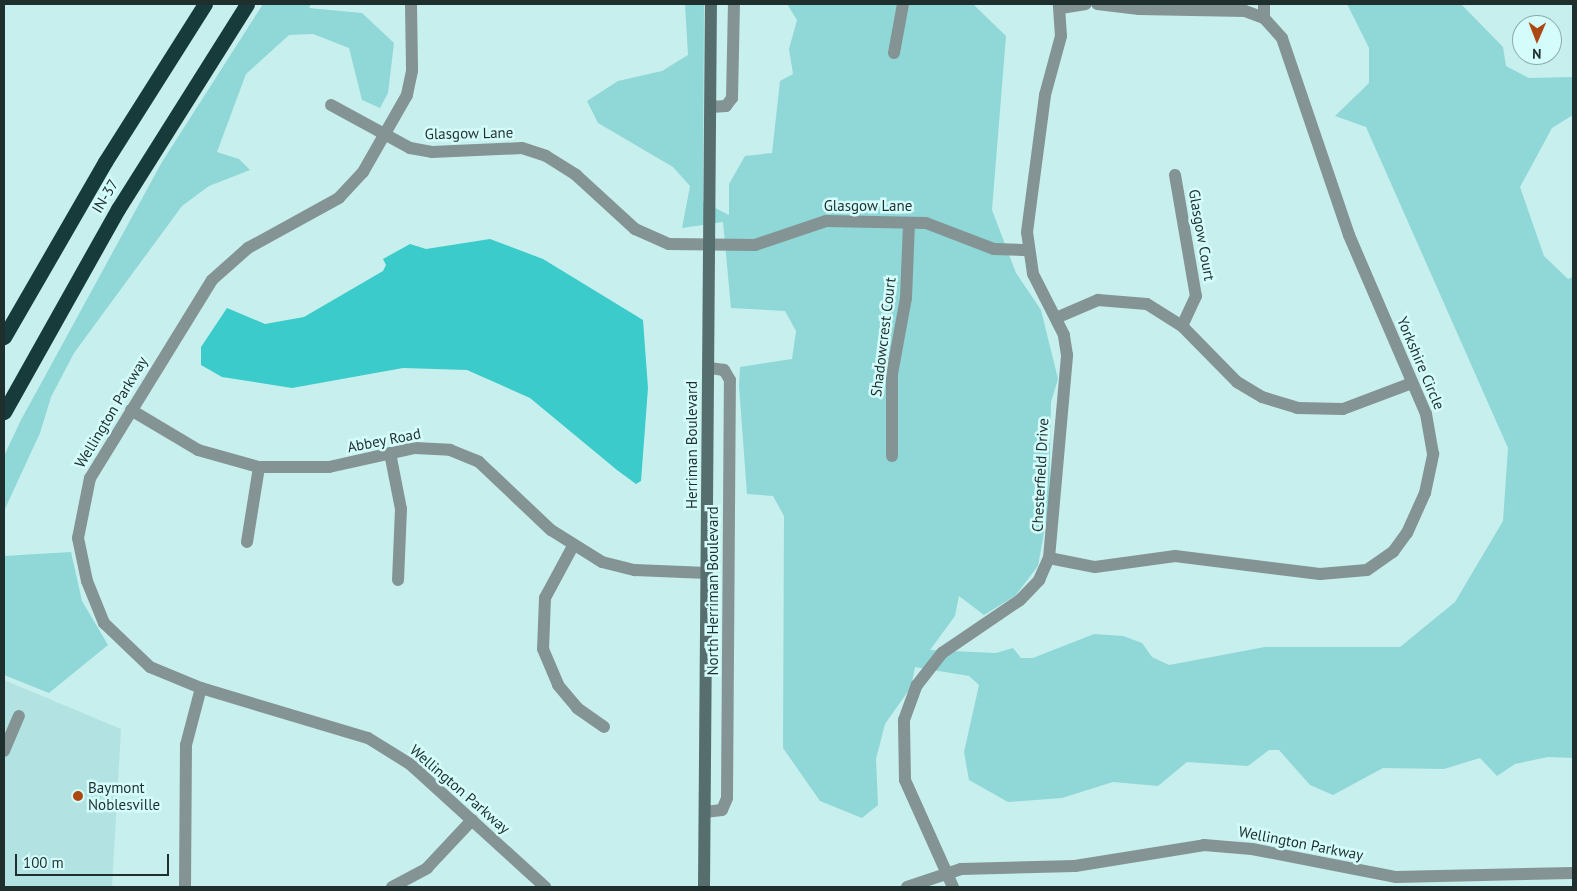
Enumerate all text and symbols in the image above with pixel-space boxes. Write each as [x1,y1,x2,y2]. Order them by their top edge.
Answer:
north arrow [1512,15,1562,65]
text: N [1532,45,1542,63]
street label: Glasgow Lane [424,123,514,143]
street label: IN-37 [88,176,122,216]
street label: Glasgow Court [1185,188,1219,282]
street label: Glasgow Lane [824,197,912,215]
street label: Shadowcrest Court [867,276,899,398]
street label: Yorkshire Circle [1393,314,1449,412]
street label: Wellington Parkway [71,353,151,471]
street label: Herriman Boulevard [683,381,701,509]
street label: Chesterfield Drive [1028,418,1052,532]
street label: Abbey Road [345,424,423,456]
street label: North Herriman Boulevard [704,506,722,676]
street label: Wellington Parkway [406,741,514,837]
place label: Baymont Noblesville [88,778,160,813]
marker: Baymont Noblesville [72,790,84,802]
street label: Wellington Parkway [1237,822,1365,864]
scale bar [18,844,171,876]
text: 100 m [23,853,64,872]

